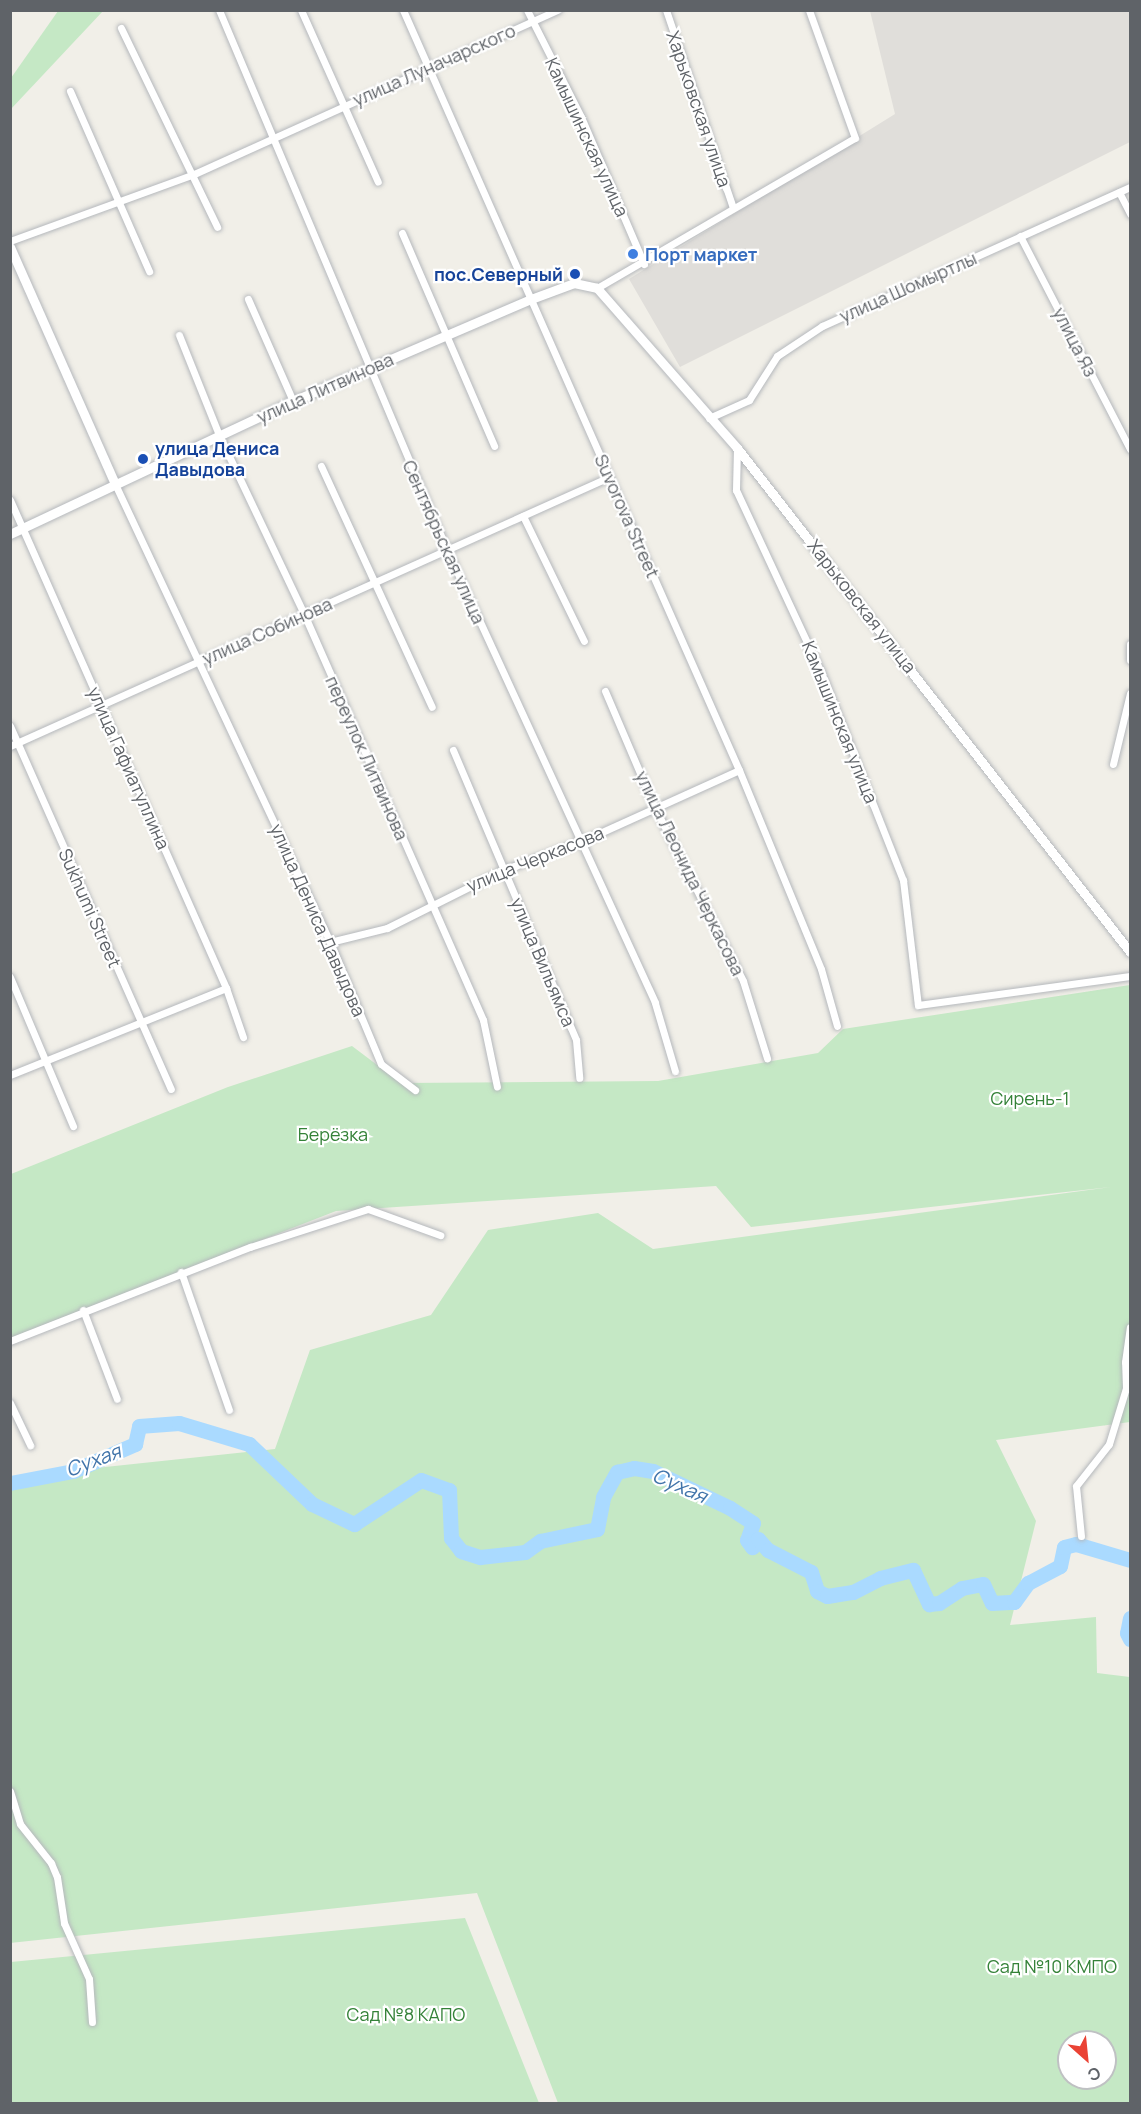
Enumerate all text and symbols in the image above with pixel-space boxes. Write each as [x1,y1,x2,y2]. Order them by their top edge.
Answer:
street label: улица Луначарского [349,19,519,111]
street label: Харьковская улица [662,28,736,190]
street label: Камышинская улица [541,54,633,220]
place label: Порт маркет [645,243,757,265]
marker: Порт маркет [626,247,640,261]
street label: улица Шомыртлы [836,247,980,327]
place label: пос.Северный [434,263,563,285]
marker: пос.Северный [568,267,582,281]
street label: улица Яз [1048,304,1102,380]
street label: улица Литвинова [253,348,397,428]
place label: улица Дениса Давыдова [155,438,279,480]
street label: Suvorova Street [590,451,664,581]
marker: улица Дениса Давыдова [136,452,150,466]
street label: Сентябрьская улица [398,457,490,627]
street label: Харьковская улица [803,535,921,677]
street label: улица Собинова [199,593,335,669]
street label: Камышинская улица [798,638,882,806]
street label: переулок Литвинова [321,673,413,843]
street label: улица Гафиатуллина [83,683,175,853]
street label: улица Леонида Черкасова [631,767,749,979]
street label: улица Дениса Давыдова [266,820,370,1020]
street label: улица Черкасова [463,822,607,896]
street label: Sukhumi Street [54,845,126,971]
street label: улица Вильямса [506,894,580,1030]
park label: Сирень-1 [990,1087,1070,1109]
park label: Берёзка [298,1123,368,1145]
water label: Сухая [62,1439,124,1481]
water label: Сухая [649,1462,711,1508]
park label: Сад №10 КМПО [987,1955,1117,1977]
park label: Сад №8 КАПО [347,2003,465,2025]
north arrow [1057,2030,1117,2090]
text: С [1084,2062,1105,2087]

